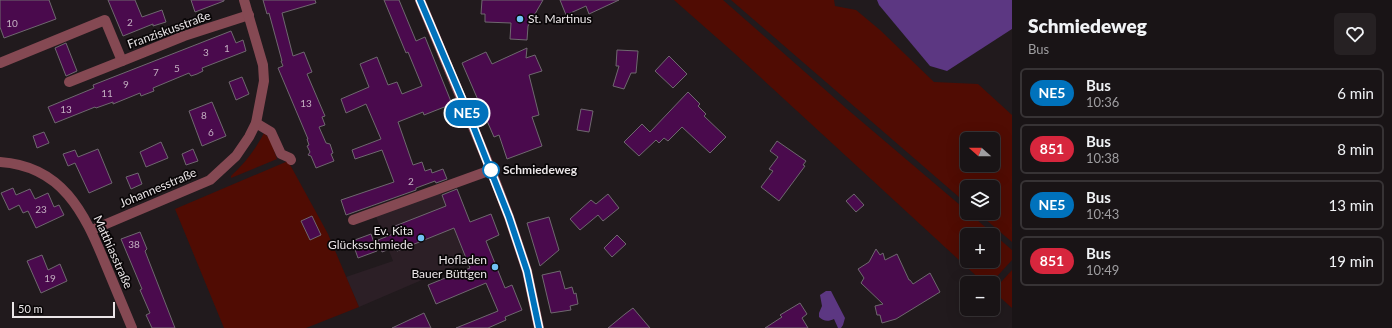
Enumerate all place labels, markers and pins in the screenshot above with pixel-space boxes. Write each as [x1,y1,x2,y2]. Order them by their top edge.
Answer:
place label: St. Martinus [528,11,592,26]
marker: St. Martinus [515,14,525,24]
marker: Schmiedeweg [482,161,500,179]
place label: Schmiedeweg [503,162,578,177]
place label: Ev. Kita Glücksschmiede [328,223,413,252]
marker: Ev. Kita Glücksschmiede [416,233,426,243]
place label: Hofladen Bauer Büttgen [411,252,487,281]
marker: Hofladen Bauer Büttgen [490,262,500,272]

